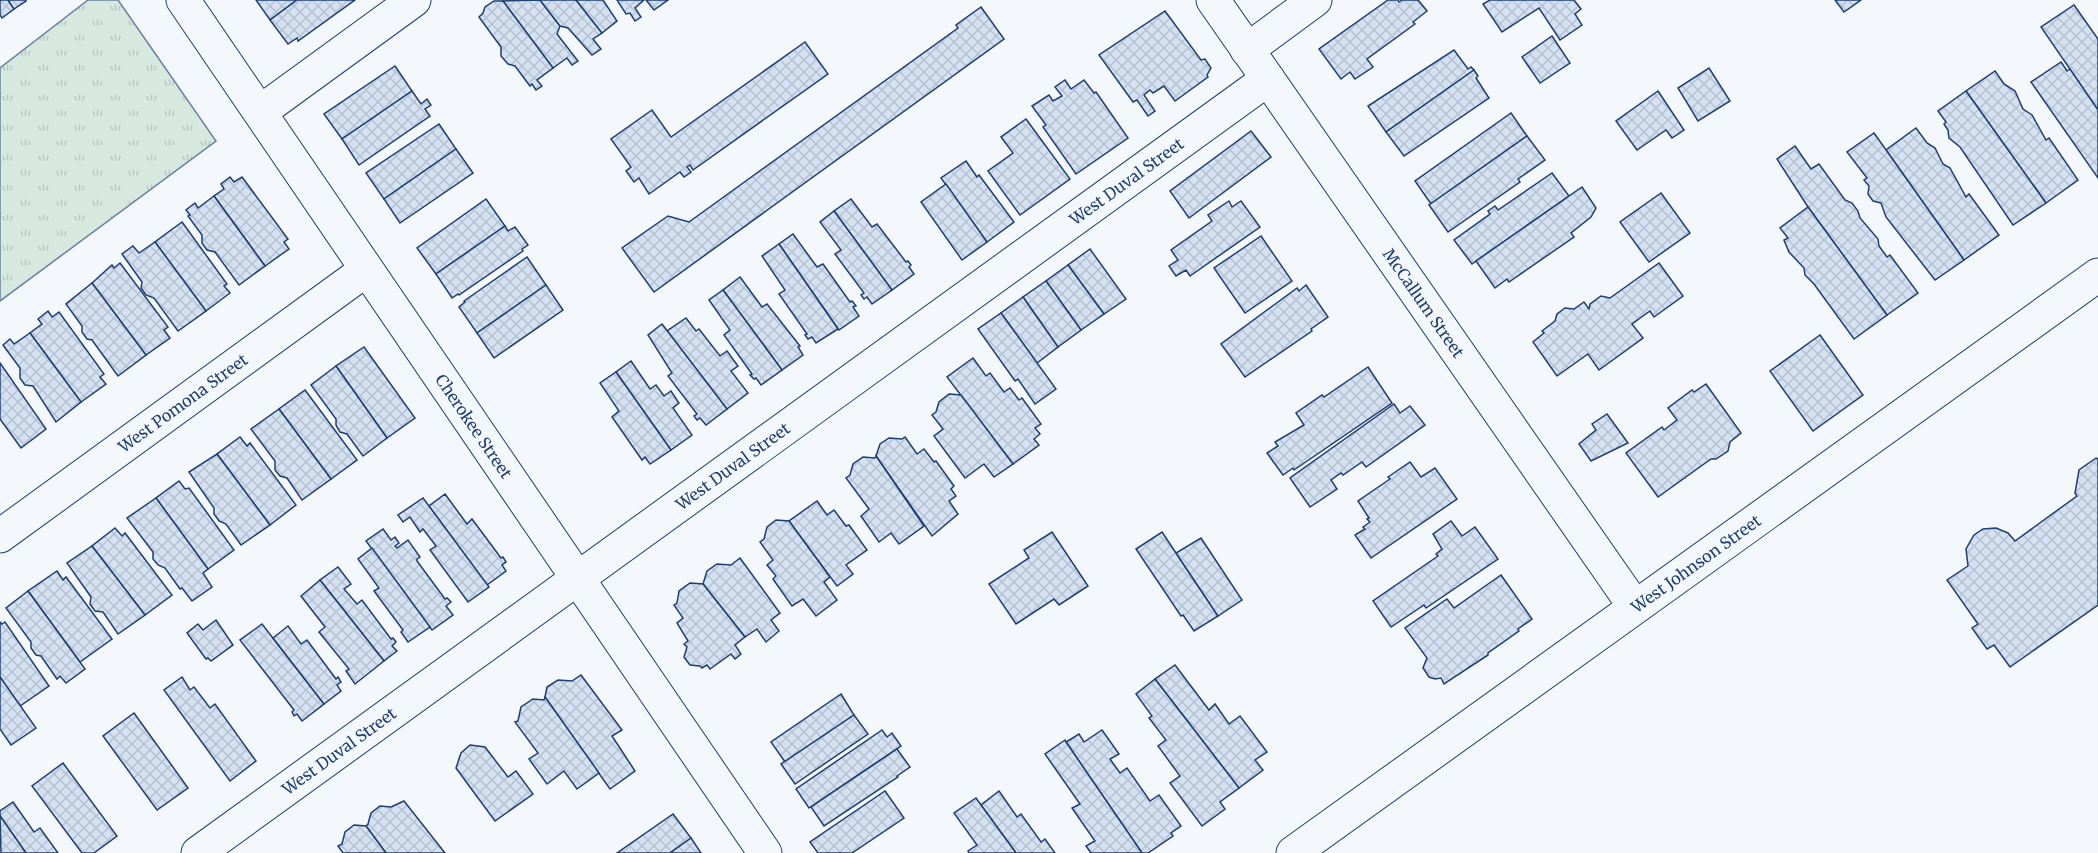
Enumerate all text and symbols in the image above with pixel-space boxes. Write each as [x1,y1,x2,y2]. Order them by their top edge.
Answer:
street label: West Duval Street [1065,133,1188,230]
street label: McCallum Street [1379,245,1469,362]
street label: West Pomona Street [113,349,252,457]
street label: Cherokee Street [431,370,517,483]
street label: West Duval Street [671,418,794,515]
street label: West Johnson Street [1626,510,1765,618]
street label: West Duval Street [277,703,401,800]

